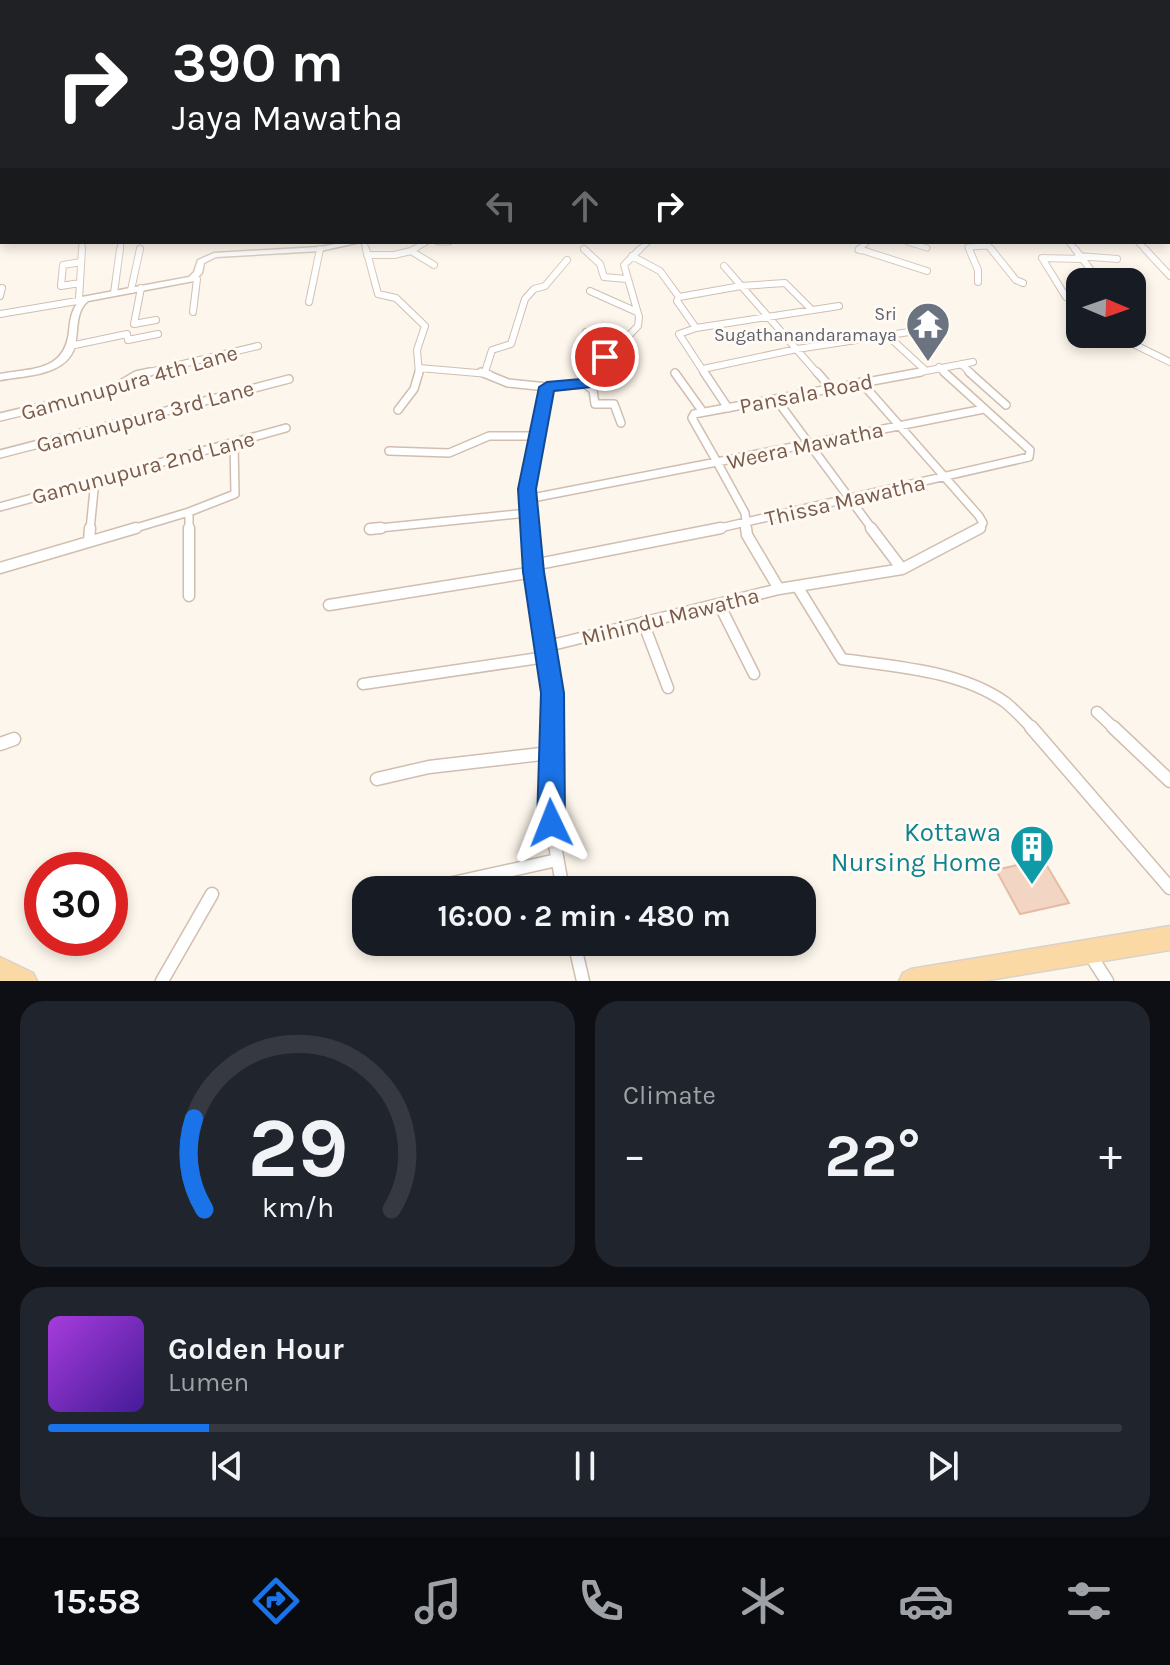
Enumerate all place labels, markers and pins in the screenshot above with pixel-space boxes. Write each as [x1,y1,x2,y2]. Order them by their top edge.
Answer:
temple icon: Sri Sugathanandaramaya [904,300,952,363]
place label: Sri Sugathanandaramaya [714,303,897,346]
pin [571,323,639,391]
place label: Kottawa Nursing Home [831,817,1001,878]
building icon: Kottawa Nursing Home [1008,823,1056,886]

